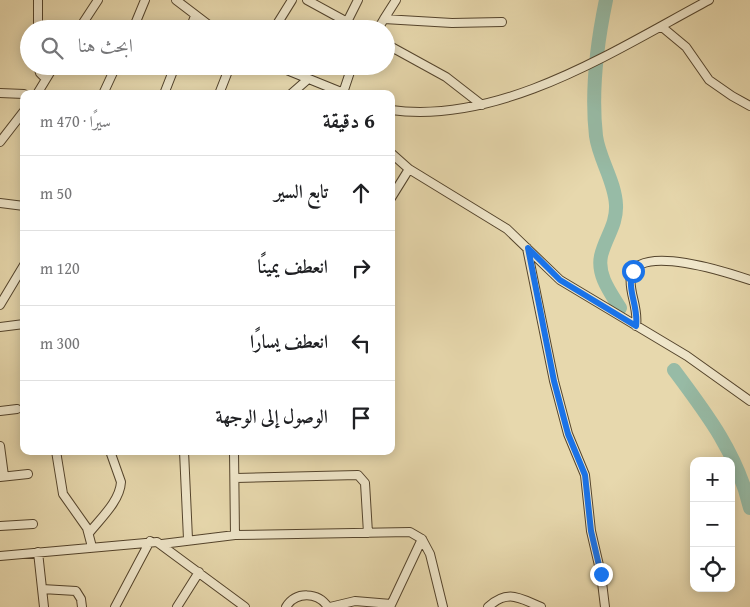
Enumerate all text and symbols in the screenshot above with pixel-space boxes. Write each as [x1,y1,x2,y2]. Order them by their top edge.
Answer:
search box [20,20,395,75]
text: ابحث هنا [78,31,133,59]
icon: search [38,34,66,62]
text: 6 دقيقة [323,105,375,136]
text: سيرًا · 470 m [40,109,111,133]
text: تابع السير [274,177,328,205]
icon: ahead [347,179,375,207]
text: 50 m [40,181,72,205]
text: انعطف يمينًا [258,252,328,280]
icon: right [347,254,375,282]
text: 120 m [40,256,80,280]
route start [622,260,645,283]
text: انعطف يسارًا [250,327,328,355]
icon: left [347,329,375,357]
text: 300 m [40,331,80,355]
text: الوصول إلى الوجهة [216,402,328,430]
icon: arrive [347,404,375,432]
map controls [690,457,735,592]
button: + [690,457,735,502]
button: − [690,502,735,547]
button: locate [690,547,735,592]
route end [590,563,613,586]

